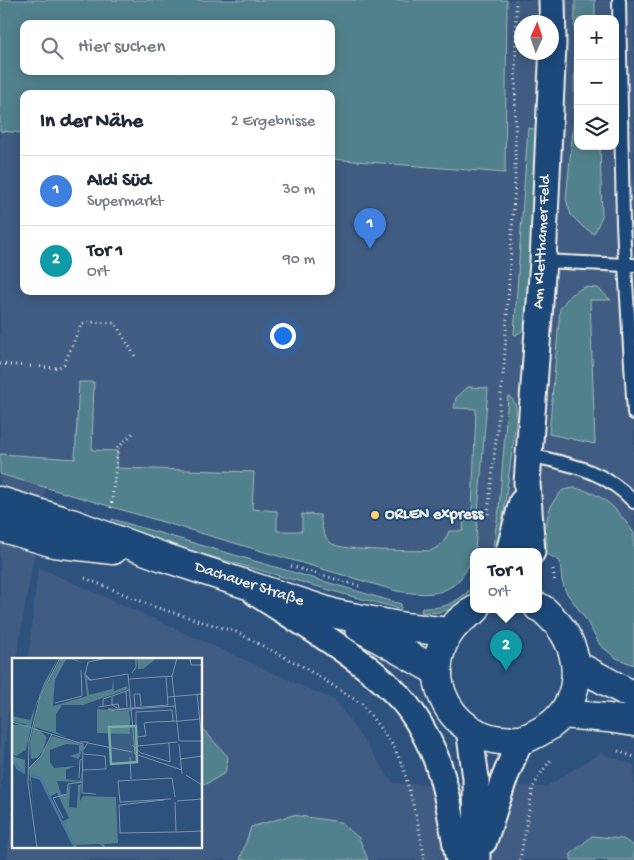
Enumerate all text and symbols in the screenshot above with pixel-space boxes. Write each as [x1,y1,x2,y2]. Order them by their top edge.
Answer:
north arrow [514,15,559,60]
map controls [574,15,619,150]
button: + [574,15,619,60]
search box [20,20,335,75]
icon: search [38,34,66,62]
text: Hier suchen [78,36,165,59]
button: − [574,60,619,105]
button: layers [574,105,619,150]
text: In der Nähe [40,110,143,135]
text: 2 Ergebnisse [231,113,315,132]
text: Aldi Süd [87,170,151,193]
street label: Am Kletthamer Feld [530,173,556,309]
text: 1 [53,181,59,200]
text: 30 m [282,181,315,200]
text: Supermarkt [87,193,163,212]
pin: 1 [354,208,386,249]
text: Tor 1 [87,240,123,263]
text: 2 [52,251,60,270]
text: 90 m [283,251,315,270]
text: Ort [87,263,109,282]
your location [270,323,296,349]
place label: ORLEN express [385,506,484,525]
marker: ORLEN express [369,509,381,521]
popup [470,548,542,613]
street label: Dachauer Straße [191,558,307,612]
text: Tor 1 [488,560,524,583]
text: Ort [488,583,510,602]
pin: 2 [490,630,522,671]
inset map [12,658,202,848]

